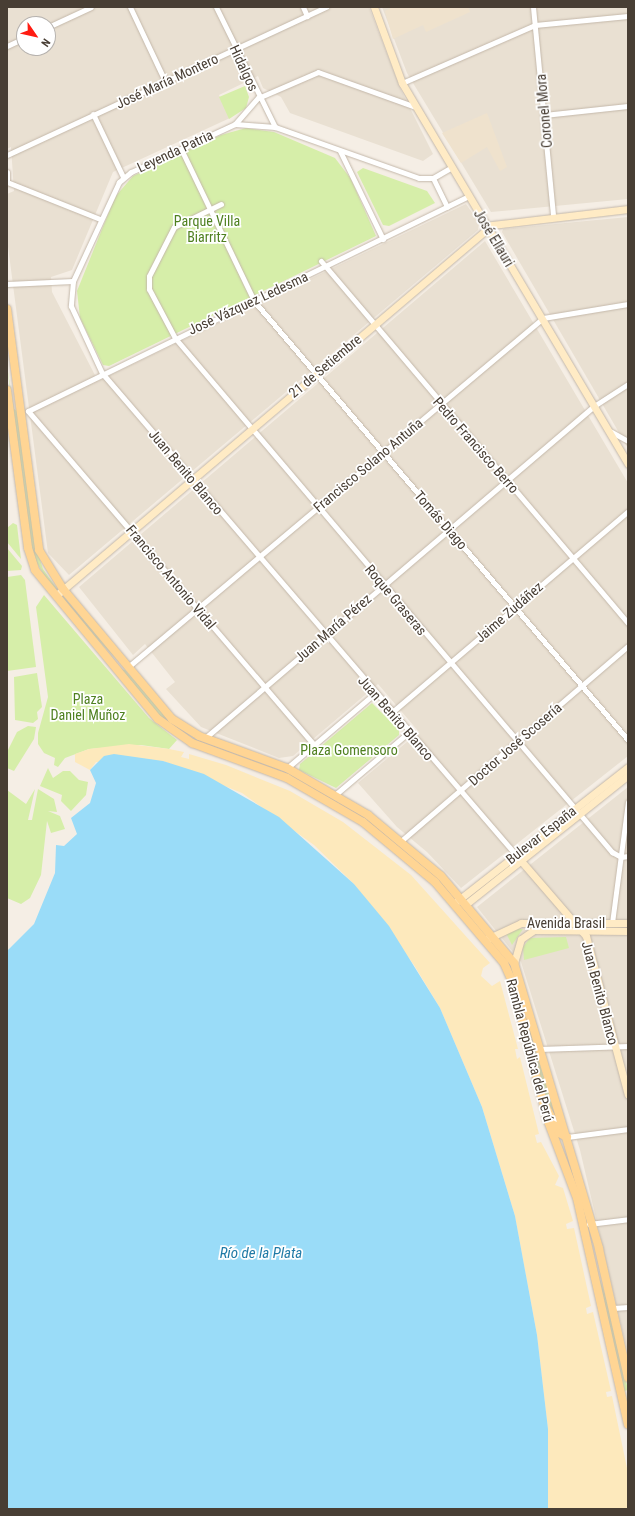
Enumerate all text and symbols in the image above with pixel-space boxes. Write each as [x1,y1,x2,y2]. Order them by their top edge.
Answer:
north arrow [16,16,56,56]
text: N [38,36,53,49]
street label: Hidalgos [226,42,262,94]
street label: José María Montero [113,50,221,112]
street label: Coronel Mora [532,73,556,149]
street label: Leyenda Patria [134,126,216,176]
street label: José Ellauri [470,206,518,270]
park label: Parque Villa Biarritz [174,213,240,246]
street label: José Vázquez Ledesma [185,268,311,338]
street label: 21 de Setiembre [285,331,365,401]
street label: Pedro Francisco Berro [430,393,522,497]
street label: Francisco Solano Antuña [310,414,426,516]
street label: Juan Benito Blanco [145,426,227,518]
street label: Tomás Diago [411,487,471,553]
street label: Francisco Antonio Vidal [123,521,219,633]
street label: Roque Graseras [362,561,430,639]
street label: Jaime Zudáñez [472,578,546,646]
street label: Juan María Pérez [291,590,375,666]
street label: Juan Benito Blanco [355,672,437,764]
park label: Plaza Daniel Muñoz [51,691,125,724]
street label: Doctor José Scosería [465,699,565,789]
park label: Plaza Gomensoro [300,742,398,758]
street label: Bulevar España [502,802,580,868]
street label: Avenida Brasil [527,915,605,931]
street label: Juan Benito Blanco [578,939,622,1047]
street label: Rambla República del Perú [503,977,557,1123]
water label: Río de la Plata [220,1245,302,1263]

